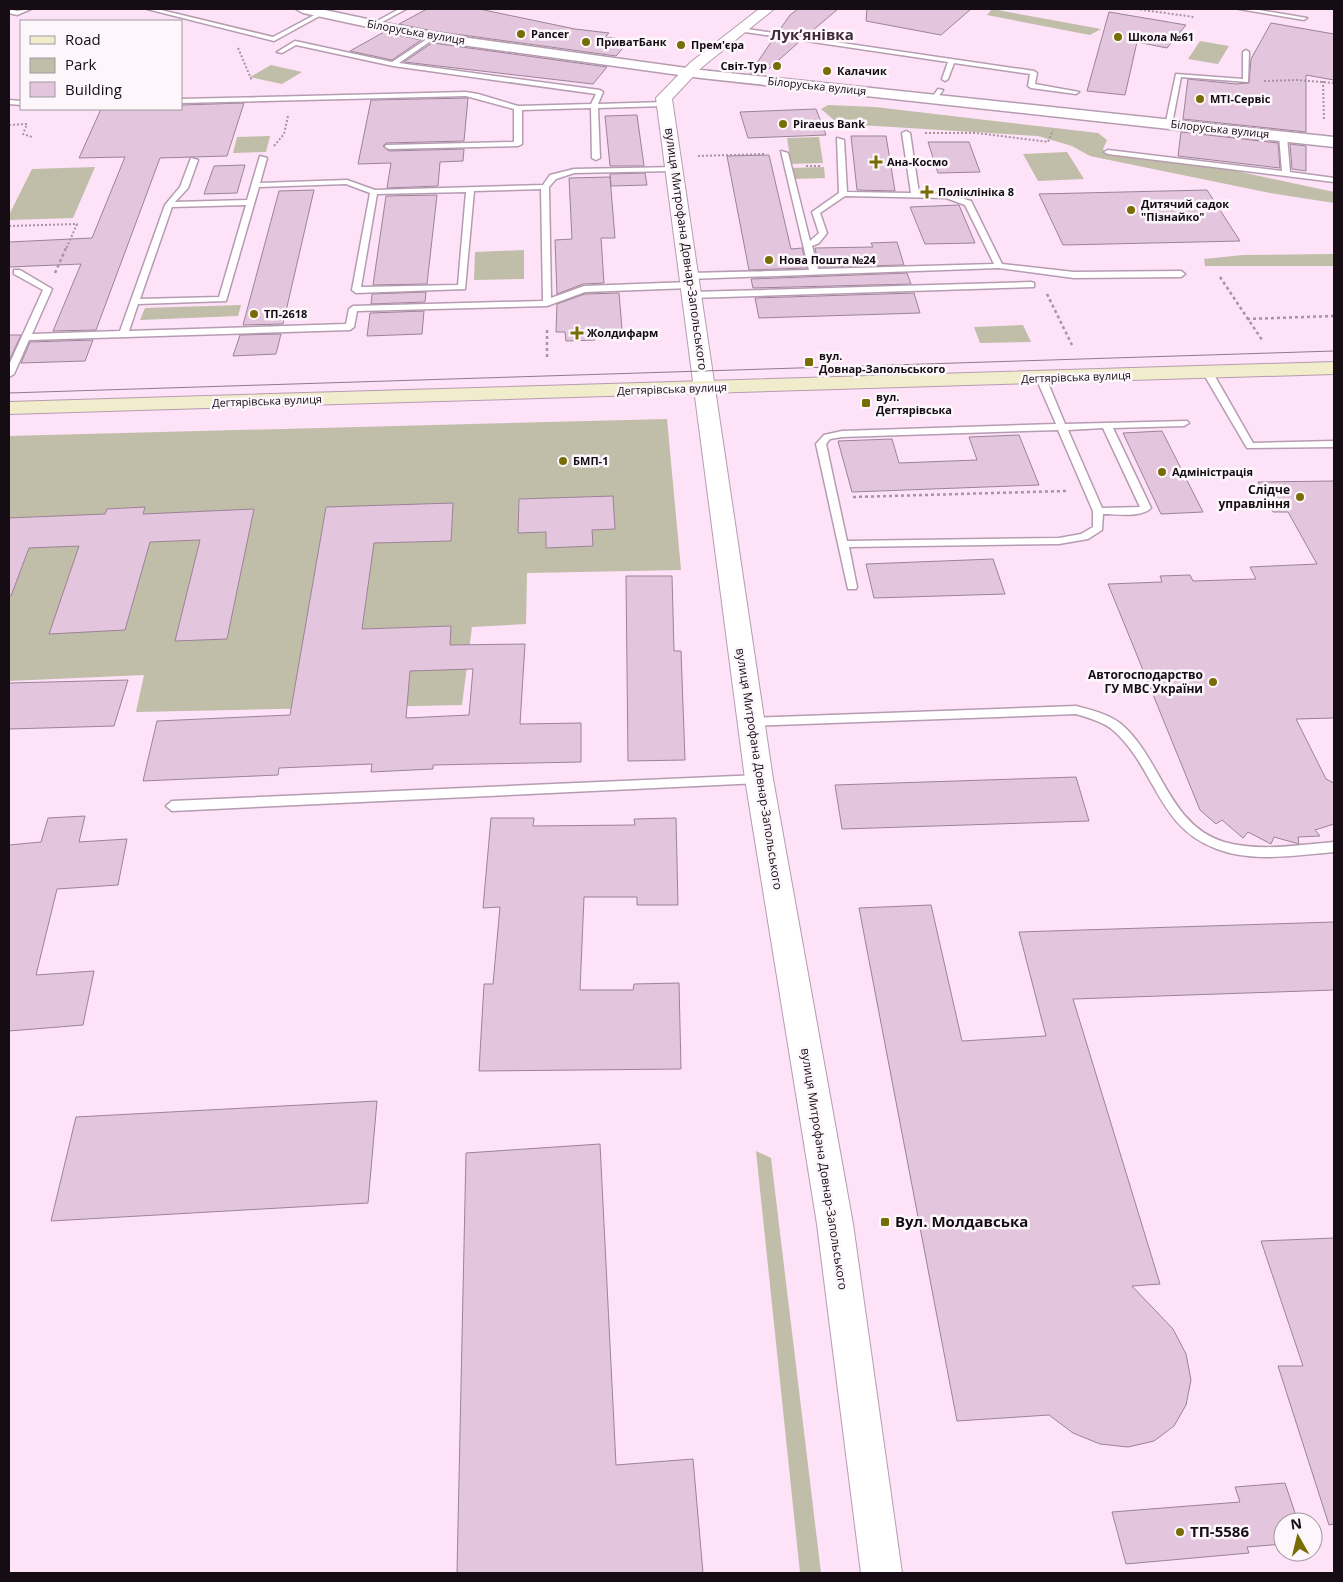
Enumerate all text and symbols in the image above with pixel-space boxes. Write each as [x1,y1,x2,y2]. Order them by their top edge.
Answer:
street label: Білоруська вулиця [366,16,466,48]
legend [20,20,182,110]
district label: Лукʼянівка [770,24,854,44]
place label: Pancer [531,26,569,41]
marker: Pancer [515,28,527,40]
text: Road [65,29,101,49]
place label: Школа №61 [1128,29,1194,44]
marker: Школа №61 [1112,31,1124,43]
place label: ПриватБанк [596,34,667,49]
marker: ПриватБанк [580,36,592,48]
place label: Прем'єра [691,37,744,52]
marker: Прем'єра [675,39,687,51]
text: Park [65,54,96,74]
place label: Світ-Тур [721,58,767,73]
marker: Світ-Тур [771,60,783,72]
place label: Калачик [837,63,887,78]
marker: Калачик [821,65,833,77]
street label: Білоруська вулиця [767,73,867,98]
text: Building [65,79,122,99]
place label: МТІ-Сервіс [1210,91,1271,106]
marker: МТІ-Сервіс [1194,93,1206,105]
place label: Piraeus Bank [793,116,865,131]
street label: Білоруська вулиця [1170,116,1270,141]
marker: Piraeus Bank [777,118,789,130]
street label: вулиця Митрофана Довнар-Запольського [661,127,712,371]
place label: Ана-Космо [887,154,948,169]
marker: Ана-Космо [869,155,883,169]
place label: Поліклініка 8 [938,184,1014,199]
marker: Поліклініка 8 [920,185,934,199]
place label: Дитячий садок "Пізнайко" [1141,196,1229,224]
marker: Дитячий садок "Пізнайко" [1125,204,1137,216]
place label: Нова Пошта №24 [779,252,876,267]
marker: Нова Пошта №24 [763,254,775,266]
place label: ТП-2618 [264,306,307,321]
marker: ТП-2618 [248,308,260,320]
place label: Жолдифарм [587,325,658,340]
marker: Жолдифарм [571,327,583,339]
place label: вул. Довнар-Запольського [819,348,945,376]
marker: вул. Довнар-Запольського [803,356,815,368]
street label: Дегтярівська вулиця [1021,367,1131,386]
street label: Дегтярівська вулиця [617,379,727,398]
place label: вул. Дегтярівська [876,389,952,417]
street label: Дегтярівська вулиця [212,391,322,410]
marker: вул. Дегтярівська [860,397,872,409]
place label: БМП-1 [573,453,608,468]
marker: БМП-1 [557,455,569,467]
place label: Адміністрація [1172,464,1253,479]
marker: Адміністрація [1156,466,1168,478]
place label: Слідче управління [1219,481,1290,512]
marker: Слідче управління [1294,491,1306,503]
street label: вулиця Митрофана Довнар-Запольського [732,647,787,891]
place label: Автогосподарство ГУ МВС України [1088,666,1203,697]
marker: Автогосподарство ГУ МВС України [1207,676,1219,688]
street label: вулиця Митрофана Довнар-Запольського [797,1047,852,1291]
place label: Вул. Молдавська [895,1211,1028,1231]
marker: Вул. Молдавська [879,1216,891,1228]
north arrow [1273,1512,1323,1562]
text: N [1289,1513,1303,1534]
place label: ТП-5586 [1190,1521,1249,1541]
marker: ТП-5586 [1174,1526,1186,1538]

